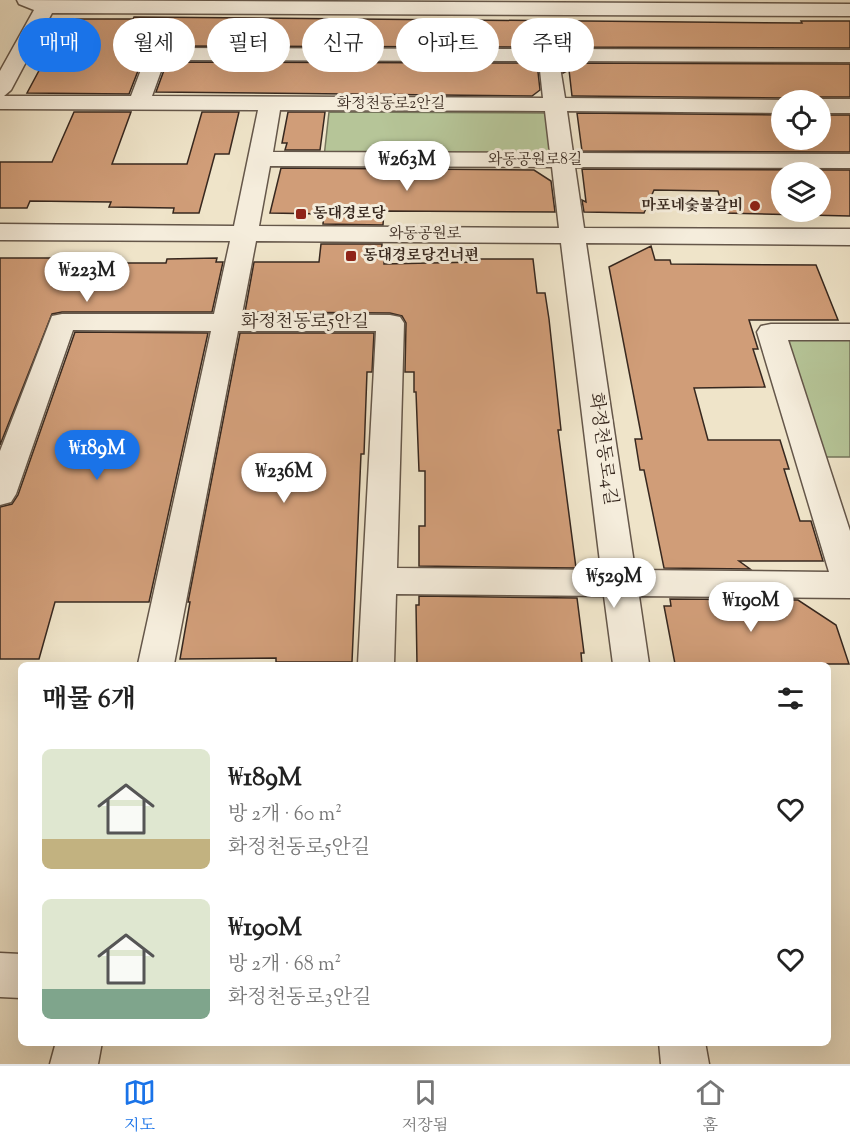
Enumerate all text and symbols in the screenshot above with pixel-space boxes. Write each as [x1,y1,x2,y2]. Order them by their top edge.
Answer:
chip: 매매 [18,18,101,72]
chip: 월세 [113,18,195,72]
chip: 필터 [207,18,290,72]
chip: 신규 [302,18,384,72]
chip: 아파트 [396,18,499,72]
chip: 주택 [511,18,594,72]
map controls [771,90,831,222]
button: locate [771,90,831,150]
street label: 화정천동로2안길 [337,94,445,115]
pin: ₩263M [365,141,449,192]
text: ₩263M [378,146,436,175]
street label: 와동공원로8길 [488,150,582,171]
button: layers [771,162,831,222]
place label: 마포네숯불갈비 [642,196,743,217]
marker: 마포네숯불갈비 [748,199,762,213]
place label: 동대경로당 [313,204,386,225]
marker: 동대경로당 [294,207,308,221]
street label: 와동공원로 [389,224,462,245]
place label: 동대경로당건너편 [363,246,479,267]
marker: 동대경로당건너편 [344,249,358,263]
pin: ₩223M [45,252,129,303]
text: ₩223M [59,257,115,286]
street label: 화정천동로5안길 [241,310,369,336]
street label: 화정천동로4길 [581,391,623,507]
pin: ₩189M [55,430,139,481]
text: ₩189M [69,435,125,464]
pin: ₩236M [242,453,326,504]
text: ₩236M [255,458,313,487]
pin: ₩529M [572,558,656,609]
text: ₩529M [586,563,642,592]
pin: ₩190M [709,582,793,633]
text: ₩190M [723,587,779,616]
text: 매물 6개 [42,682,136,719]
icon: filters [774,682,807,715]
text: ₩189M [228,760,302,797]
icon: home [90,773,162,845]
icon: heart [774,793,807,826]
text: 방 2개 · 60 m² [228,801,342,830]
text: 화정천동로5안길 [228,834,370,863]
text: ₩190M [228,910,302,947]
icon: home [90,923,162,995]
icon: heart [774,943,807,976]
text: 방 2개 · 68 m² [228,951,341,980]
text: 화정천동로3안길 [228,984,371,1013]
tab: 지도 [123,1076,156,1138]
tab: 저장됨 [402,1076,448,1138]
tab: 홈 [694,1076,727,1138]

